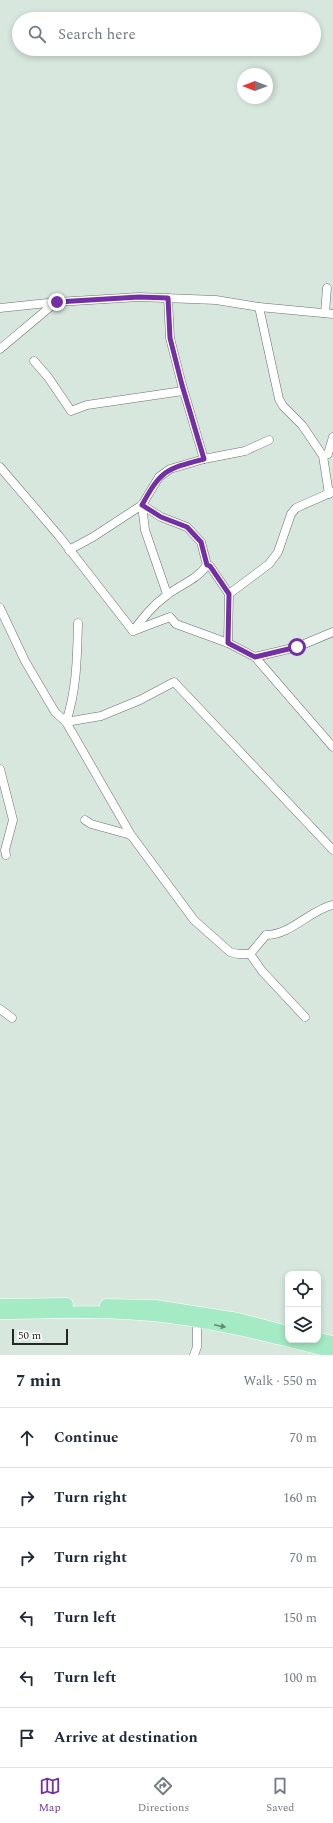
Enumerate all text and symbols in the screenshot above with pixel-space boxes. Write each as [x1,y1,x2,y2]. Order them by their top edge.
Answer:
search box [12,12,321,56]
icon: search [26,23,48,45]
text: Search here [58,23,136,46]
north arrow [237,68,273,104]
route end [48,293,66,311]
route start [288,638,306,656]
map controls [285,1271,321,1343]
button: locate [285,1271,321,1307]
button: layers [285,1307,321,1343]
one-way arrow [214,1324,226,1330]
scale bar [12,1327,68,1346]
text: 50 m [18,1327,41,1344]
text: 7 min [16,1368,61,1394]
text: Walk · 550 m [243,1371,317,1391]
text: Continue [54,1426,119,1449]
icon: ahead [16,1427,38,1449]
text: 70 m [290,1428,317,1448]
text: Turn right [54,1486,127,1509]
icon: right [16,1487,38,1509]
text: 160 m [283,1488,317,1508]
text: Turn right [54,1546,127,1569]
icon: right [16,1547,38,1569]
text: 70 m [290,1548,317,1568]
text: Turn left [54,1606,116,1629]
icon: left [16,1607,38,1629]
text: 150 m [283,1608,317,1628]
text: Turn left [54,1666,116,1689]
icon: left [16,1667,38,1689]
text: 100 m [283,1668,317,1688]
text: Arrive at destination [54,1726,198,1749]
icon: arrive [16,1727,38,1749]
tab: Map [39,1775,61,1816]
tab: Directions [138,1775,189,1816]
tab: Saved [266,1775,294,1816]

